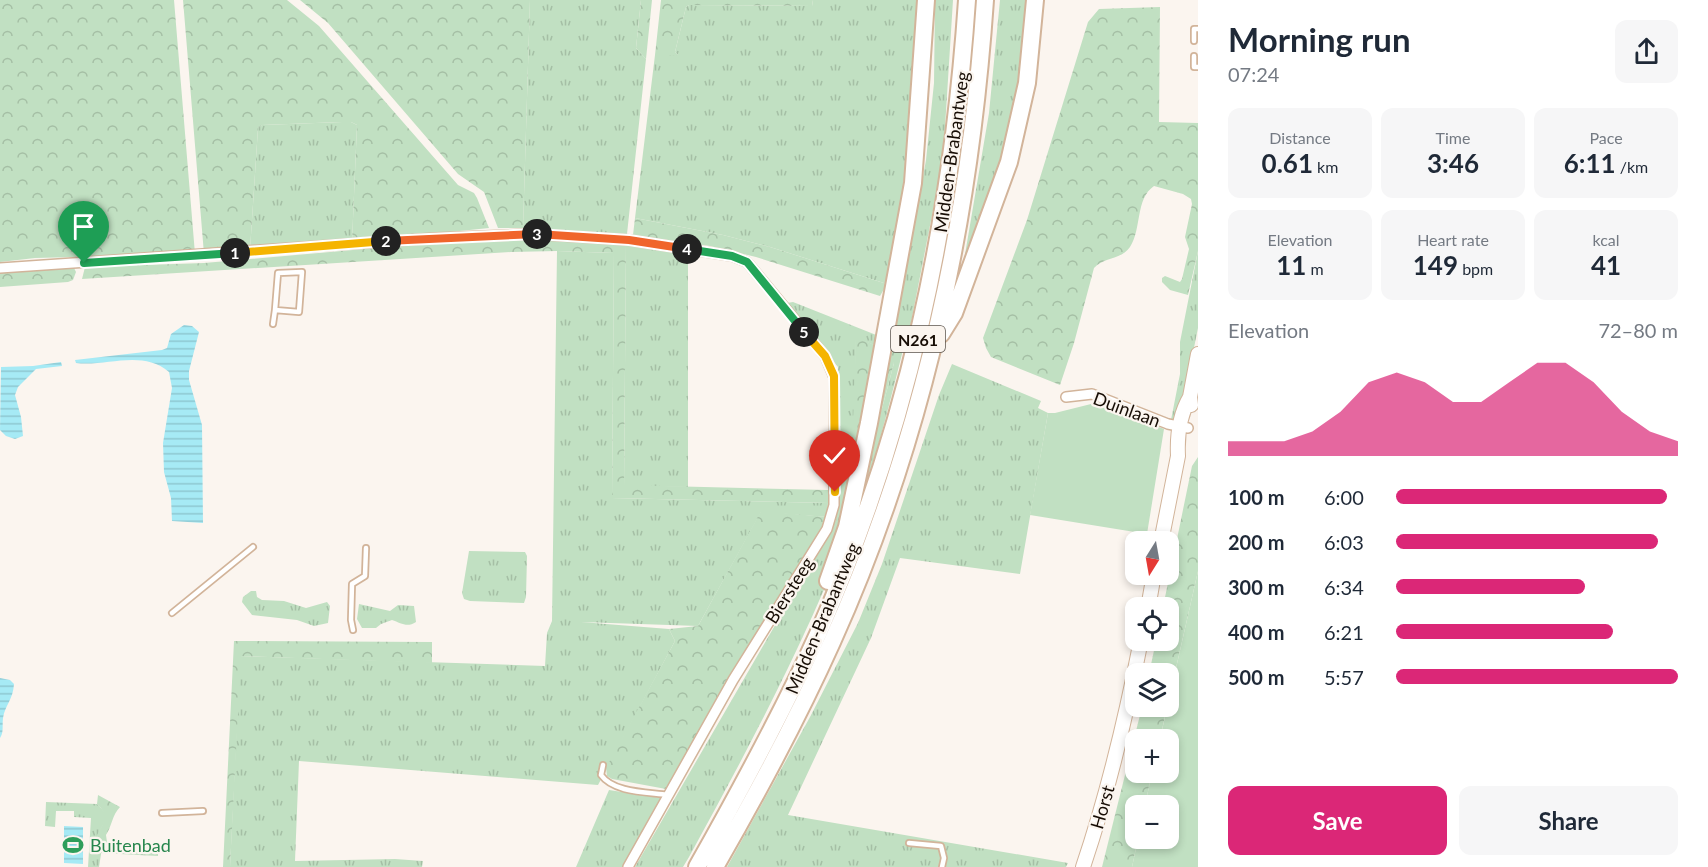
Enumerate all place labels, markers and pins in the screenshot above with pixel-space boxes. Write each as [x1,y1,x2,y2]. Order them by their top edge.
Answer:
pin [58,201,109,263]
pin: 3 [522,219,552,249]
pin: 2 [371,226,401,256]
pin: 4 [672,234,702,264]
pin: 1 [220,238,250,268]
pin: 5 [789,317,819,347]
pin [809,430,860,492]
sports icon: Buitenbad [61,833,85,857]
place label: Buitenbad [90,834,171,856]

